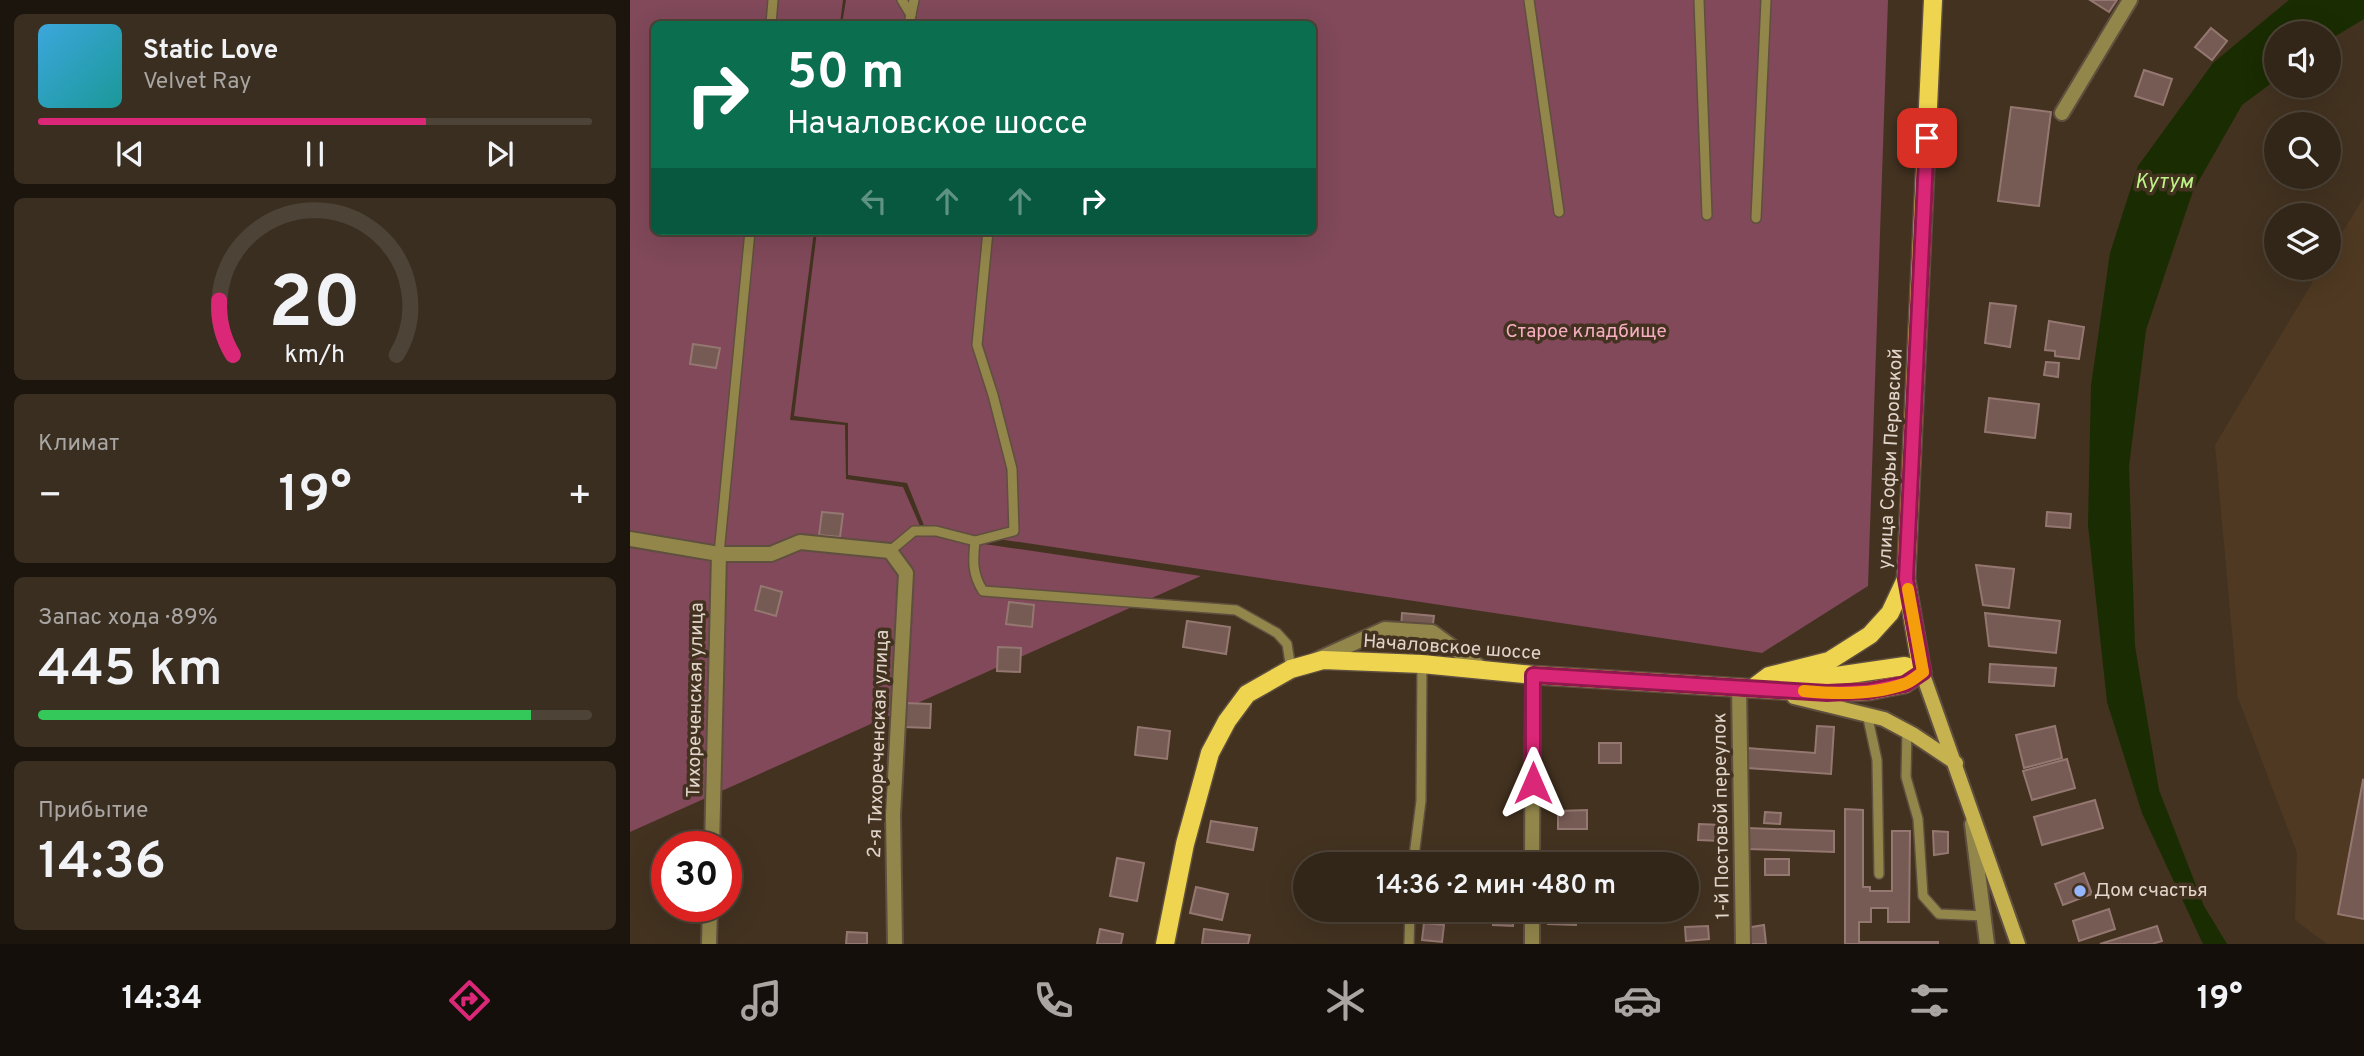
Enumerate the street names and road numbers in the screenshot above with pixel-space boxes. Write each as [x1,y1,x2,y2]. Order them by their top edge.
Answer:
street label: улица Софьи Перовской [1873,348,1909,570]
street label: Тихореченская улица [682,602,710,798]
street label: 2-я Тихореченская улица [863,629,895,859]
street label: Началовское шоссе [1362,630,1542,666]
street label: 1-й Постовой переулок [1708,712,1736,920]

